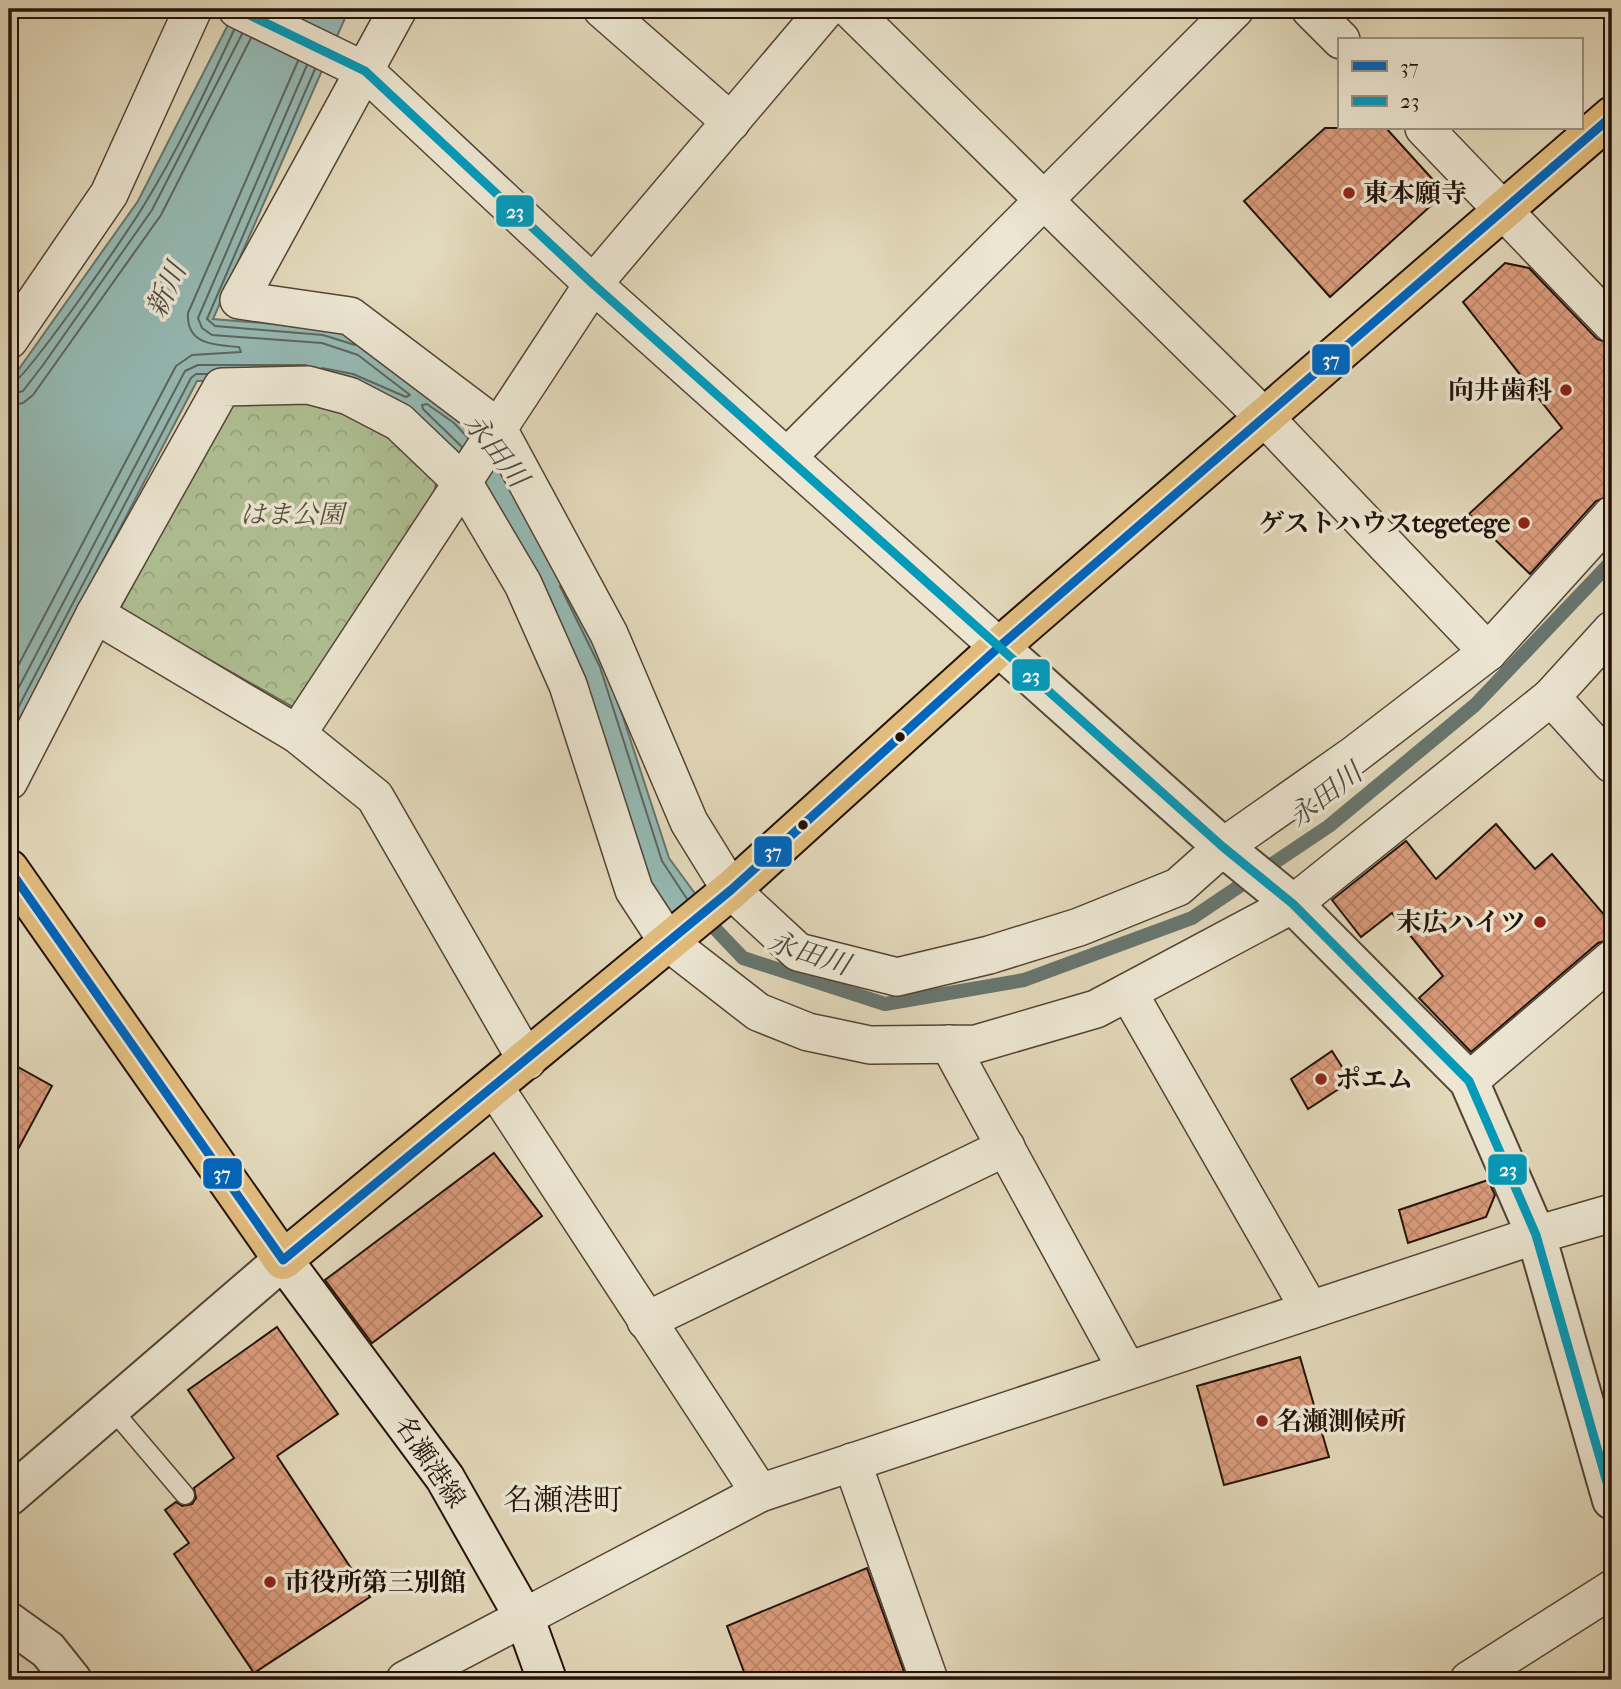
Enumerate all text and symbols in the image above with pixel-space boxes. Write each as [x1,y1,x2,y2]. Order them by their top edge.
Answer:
legend [1338,38,1582,130]
text: 37 [1400,55,1419,79]
text: 23 [1400,89,1419,113]
place label: 東本願寺 [1363,178,1467,209]
marker: 東本願寺 [1341,185,1357,201]
line badge: 23 [495,194,535,228]
text: 23 [506,201,524,223]
water label: 新川 [139,255,194,322]
line badge: 37 [1311,343,1351,376]
text: 37 [1323,349,1339,371]
place label: 向井歯科 [1448,375,1552,406]
marker: 向井歯科 [1558,382,1574,398]
water label: 永田川 [457,407,537,496]
park label: はま公園 [240,499,348,530]
place label: ゲストハウスtegetege [1259,508,1510,539]
marker: ゲストハウスtegetege [1516,515,1532,531]
line badge: 23 [1011,658,1051,692]
text: 23 [1022,665,1040,687]
unlabelled marker [893,730,907,744]
water label: 永田川 [1282,754,1371,834]
unlabelled marker [796,818,810,832]
line badge: 37 [753,835,793,868]
text: 37 [765,841,781,863]
place label: 末広ハイツ [1396,907,1526,938]
marker: 末広ハイツ [1532,914,1548,930]
water label: 永田川 [764,924,857,983]
place label: ポエム [1335,1064,1413,1095]
marker: ポエム [1313,1071,1329,1087]
line badge: 23 [1487,1153,1528,1186]
line badge: 37 [202,1157,243,1190]
text: 23 [1499,1159,1517,1181]
text: 37 [214,1163,230,1185]
place label: 名瀬測候所 [1276,1406,1406,1437]
street label: 名瀬港線 [388,1410,472,1514]
marker: 名瀬測候所 [1254,1413,1270,1429]
district label: 名瀬港町 [503,1483,623,1518]
place label: 市役所第三別館 [284,1567,466,1598]
marker: 市役所第三別館 [262,1574,278,1590]

